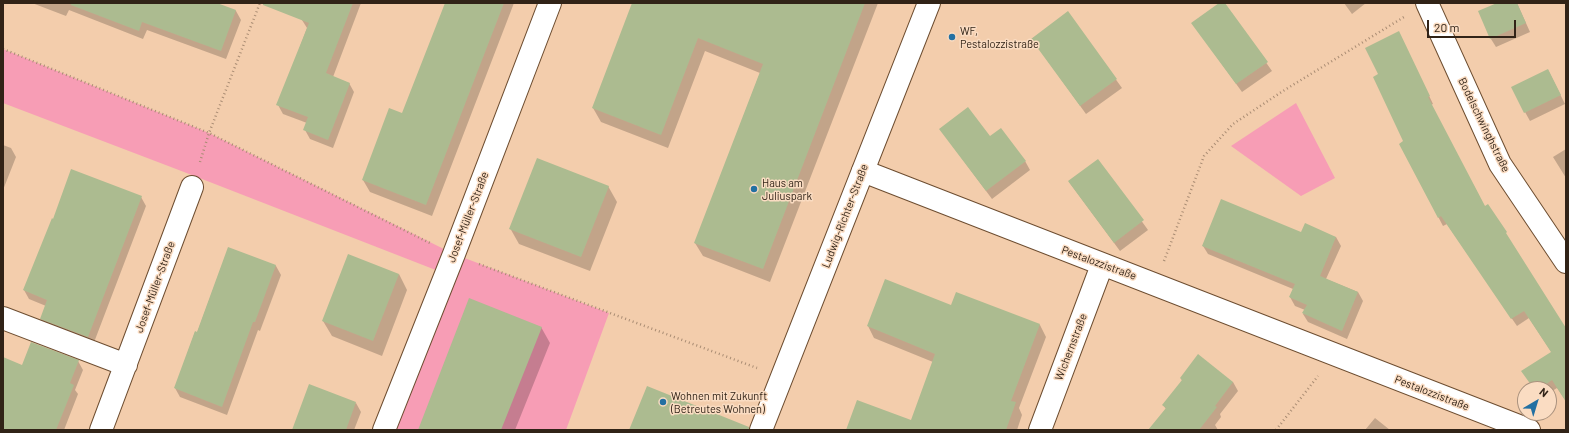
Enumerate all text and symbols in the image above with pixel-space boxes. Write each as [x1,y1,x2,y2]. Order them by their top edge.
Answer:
scale bar [1429,12,1518,38]
text: 20 m [1434,20,1460,34]
place label: WF, Pestalozzistraße [960,24,1039,50]
marker: WF, Pestalozzistraße [947,32,957,42]
street label: Bodelschwinghstraße [1455,76,1513,174]
street label: Ludwig-Richter-Straße [819,162,871,270]
street label: Josef-Müller-Straße [445,170,491,264]
place label: Haus am Juliuspark [762,176,812,202]
marker: Haus am Juliuspark [749,184,759,194]
street label: Josef-Müller-Straße [132,240,178,334]
street label: Pestalozzistraße [1060,243,1138,283]
street label: Wichernstraße [1052,312,1090,382]
street label: Pestalozzistraße [1393,373,1471,413]
north arrow [1517,381,1557,421]
text: N [1537,385,1551,399]
place label: Wohnen mit Zukunft (Betreutes Wohnen) [671,389,767,415]
marker: Wohnen mit Zukunft (Betreutes Wohnen) [658,397,668,407]

